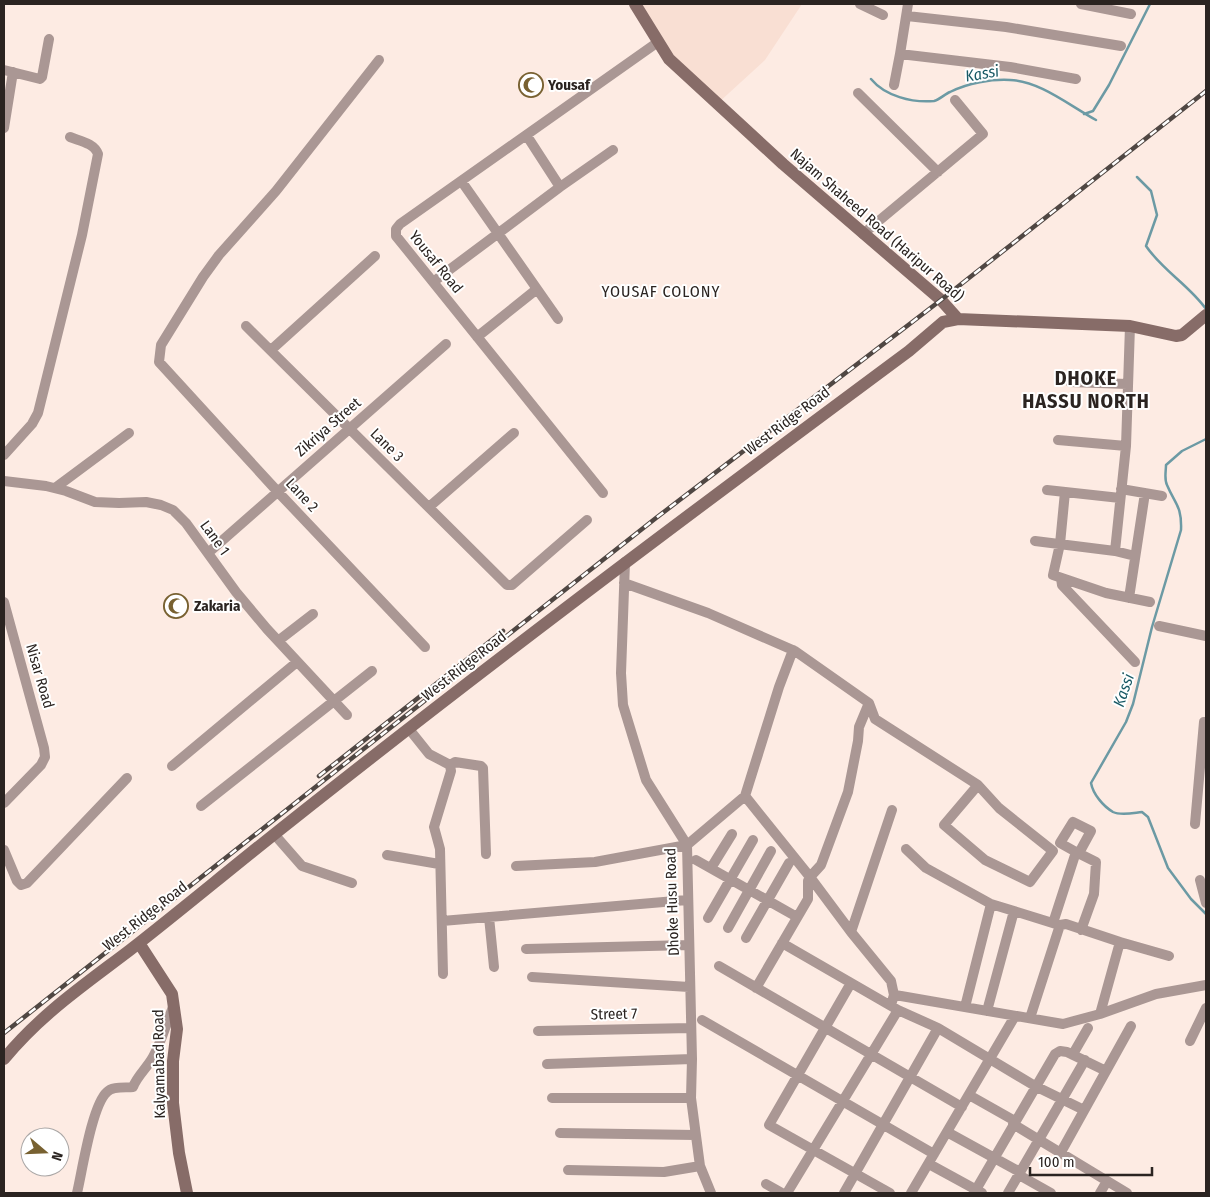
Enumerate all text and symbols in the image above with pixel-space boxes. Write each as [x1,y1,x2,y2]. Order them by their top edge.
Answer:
water label: Kassi [964,61,1000,86]
mosque icon: Yousaf [518,72,544,98]
place label: Yousaf [547,76,591,94]
street label: Najam Shaheed Road (Haripur Road) [787,145,967,305]
street label: Yousaf Road [405,227,467,297]
district label: YOUSAF COLONY [602,282,720,301]
district label: DHOKE HASSU NORTH [1022,366,1150,413]
street label: West Ridge Road [741,383,833,459]
street label: Zikriya Street [291,394,365,460]
street label: Lane 3 [367,425,407,465]
street label: Lane 2 [282,474,322,516]
street label: Lane 1 [196,517,234,559]
mosque icon: Zakaria [163,593,189,619]
place label: Zakaria [194,597,241,615]
street label: West Ridge Road [418,627,510,705]
street label: Nisar Road [22,642,58,710]
water label: Kassi [1109,671,1138,709]
street label: Dhoke Husu Road [661,848,683,956]
street label: West Ridge Road [99,877,191,955]
street label: Street 7 [591,1005,637,1023]
street label: Kalyamabad Road [149,1009,169,1119]
north arrow [20,1127,70,1177]
scale bar [1030,1144,1152,1176]
text: N [47,1149,66,1163]
text: 100 m [1038,1153,1075,1171]

